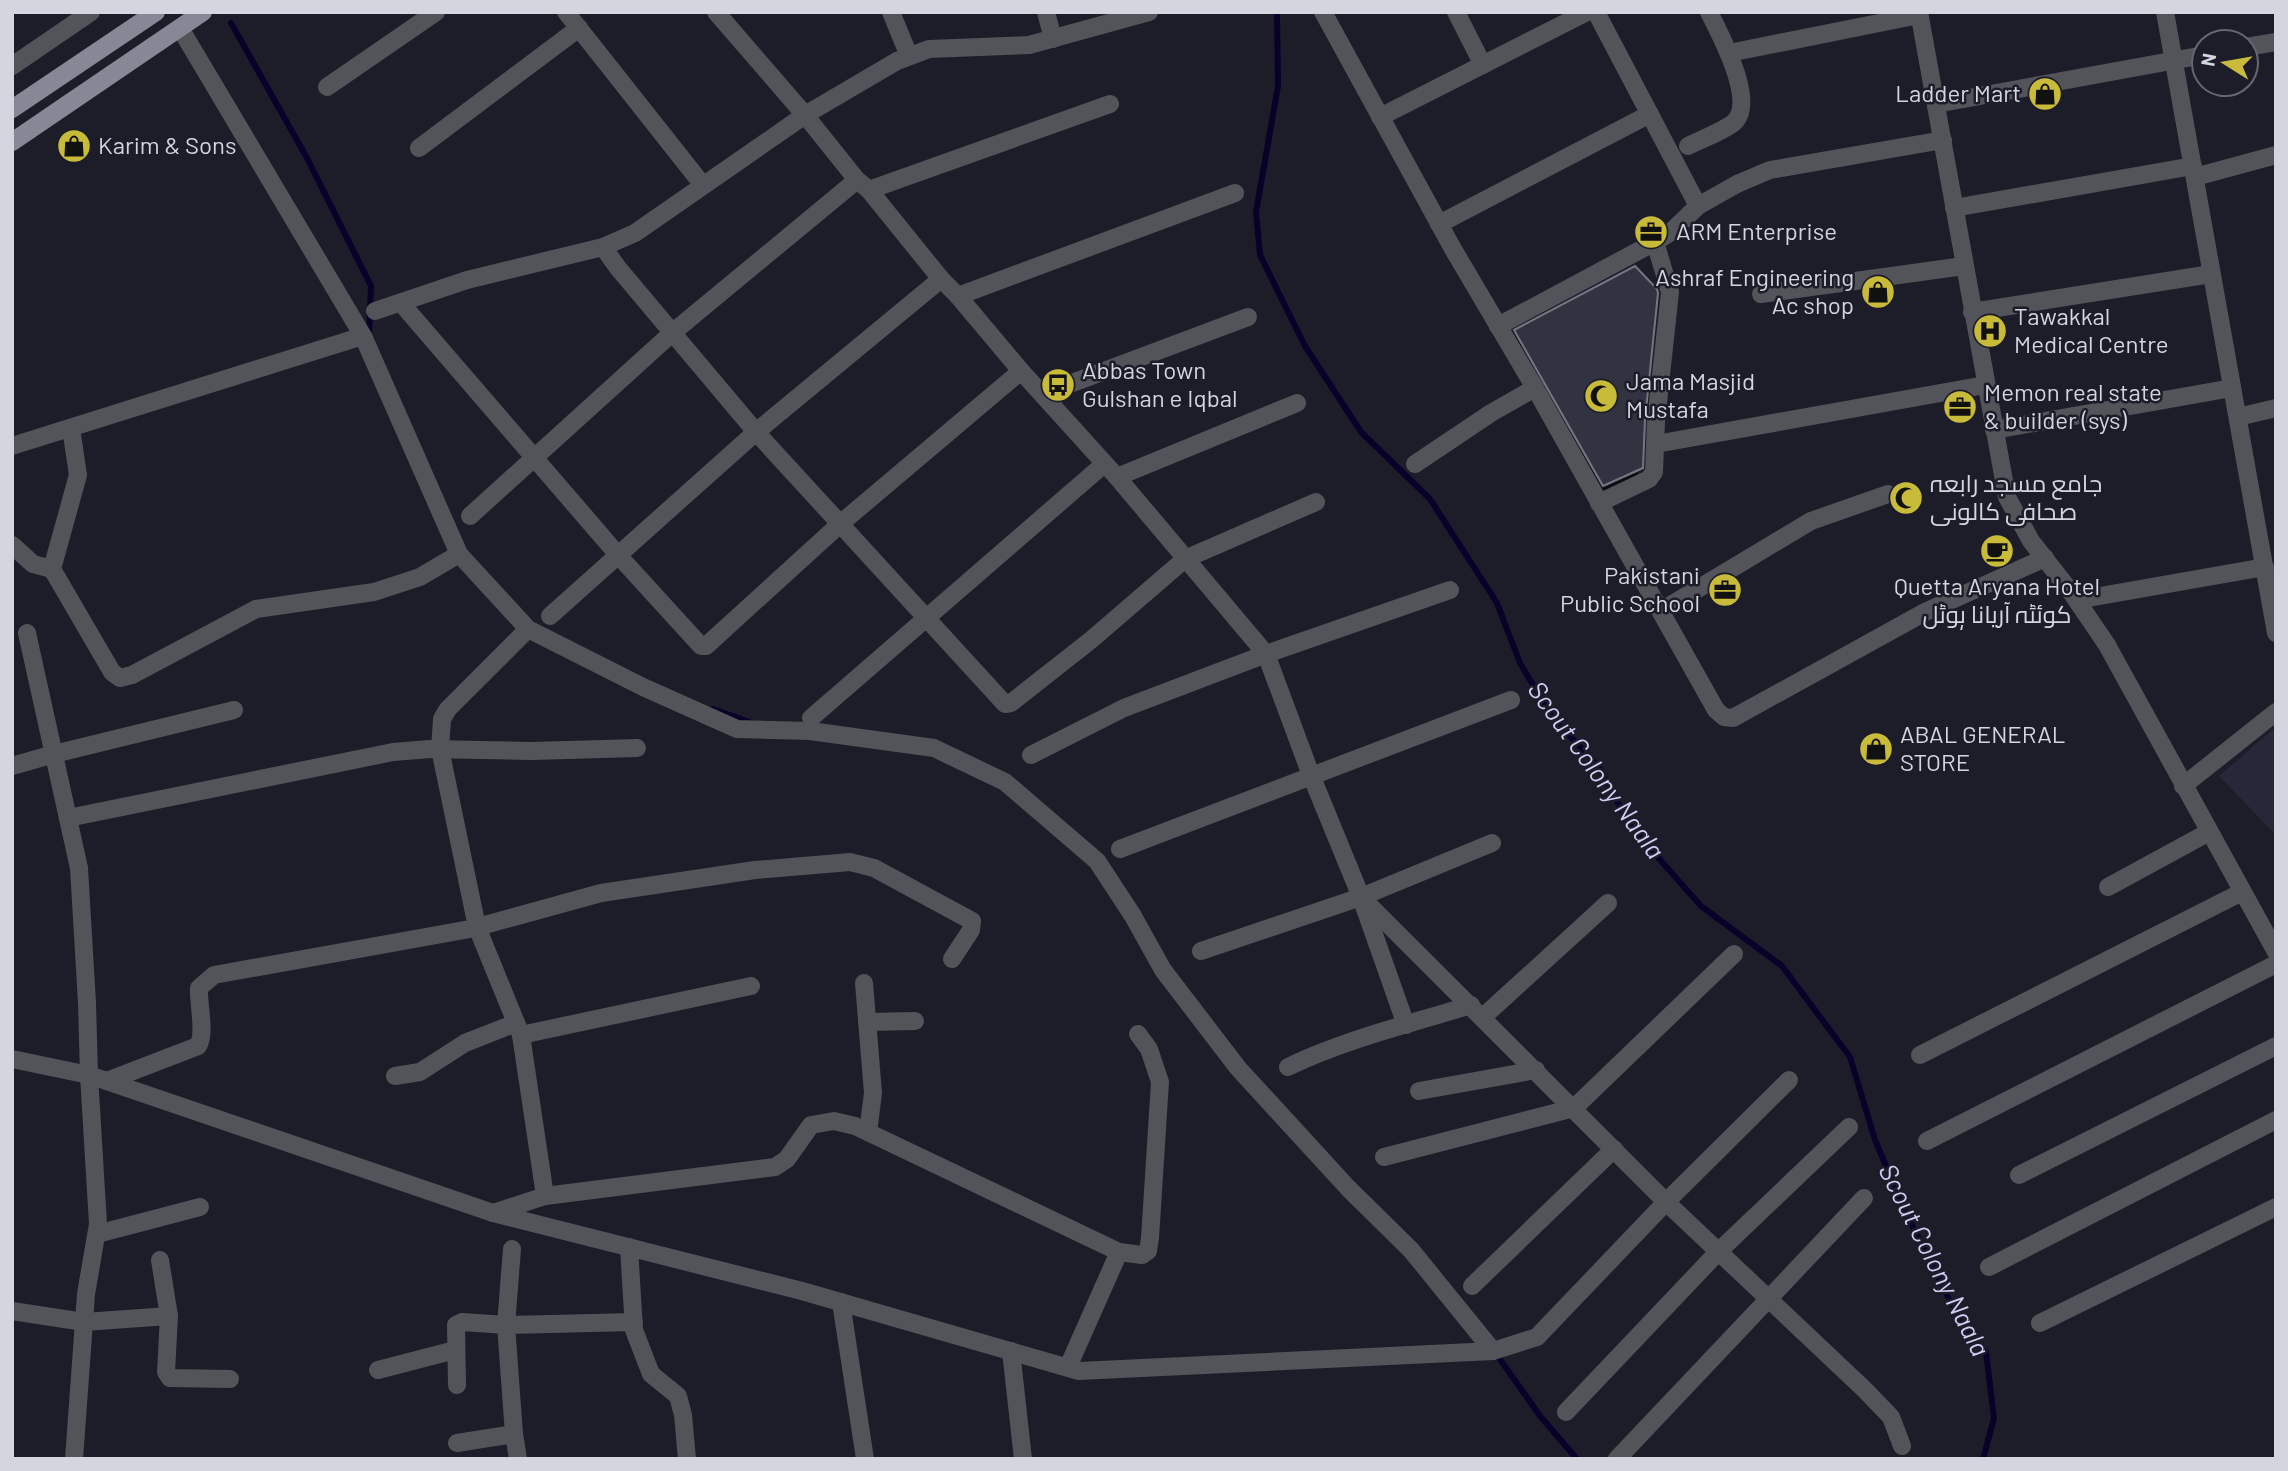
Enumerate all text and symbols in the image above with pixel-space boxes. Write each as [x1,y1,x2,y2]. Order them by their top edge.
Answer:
north arrow [2190,28,2260,98]
text: N [2195,51,2220,68]
shop icon: Ladder Mart [2026,75,2064,113]
place label: Ladder Mart [1895,78,2021,107]
shop icon: Karim & Sons [55,127,93,165]
place label: Karim & Sons [98,130,237,159]
office icon: ARM Enterprise [1632,213,1670,251]
place label: ARM Enterprise [1676,216,1837,245]
place label: Ashraf Engineering Ac shop [1655,262,1854,319]
shop icon: Ashraf Engineering Ac shop [1859,273,1897,311]
place label: Tawakkal Medical Centre [2014,301,2169,358]
hospital icon: Tawakkal Medical Centre [1971,312,2009,350]
place label: Abbas Town Gulshan e Iqbal [1082,355,1238,412]
bus stop icon: Abbas Town Gulshan e Iqbal [1039,366,1077,404]
place label: Jama Masjid Mustafa [1626,366,1755,423]
mosque icon: Jama Masjid Mustafa [1582,377,1620,415]
place label: Memon real state & builder (sys) [1984,377,2162,434]
office icon: Memon real state & builder (sys) [1941,388,1979,426]
place label: جامع مسجد رابعہ صحافی کالونی [1930,468,2102,526]
mosque icon: جامع مسجد رابعہ صحافی کالونی [1887,479,1925,517]
cafe icon: Quetta Aryana Hotel کوئٹہ آریانا ہوٹل [1978,532,2016,570]
place label: Pakistani Public School [1560,560,1700,617]
office icon: Pakistani Public School [1706,571,1744,609]
place label: Quetta Aryana Hotel کوئٹہ آریانا ہوٹل [1894,571,2100,630]
water label: Scout Colony Naala [1522,674,1672,864]
place label: ABAL GENERAL STORE [1900,719,2065,776]
shop icon: ABAL GENERAL STORE [1857,730,1895,768]
water label: Scout Colony Naala [1873,1158,1997,1361]

